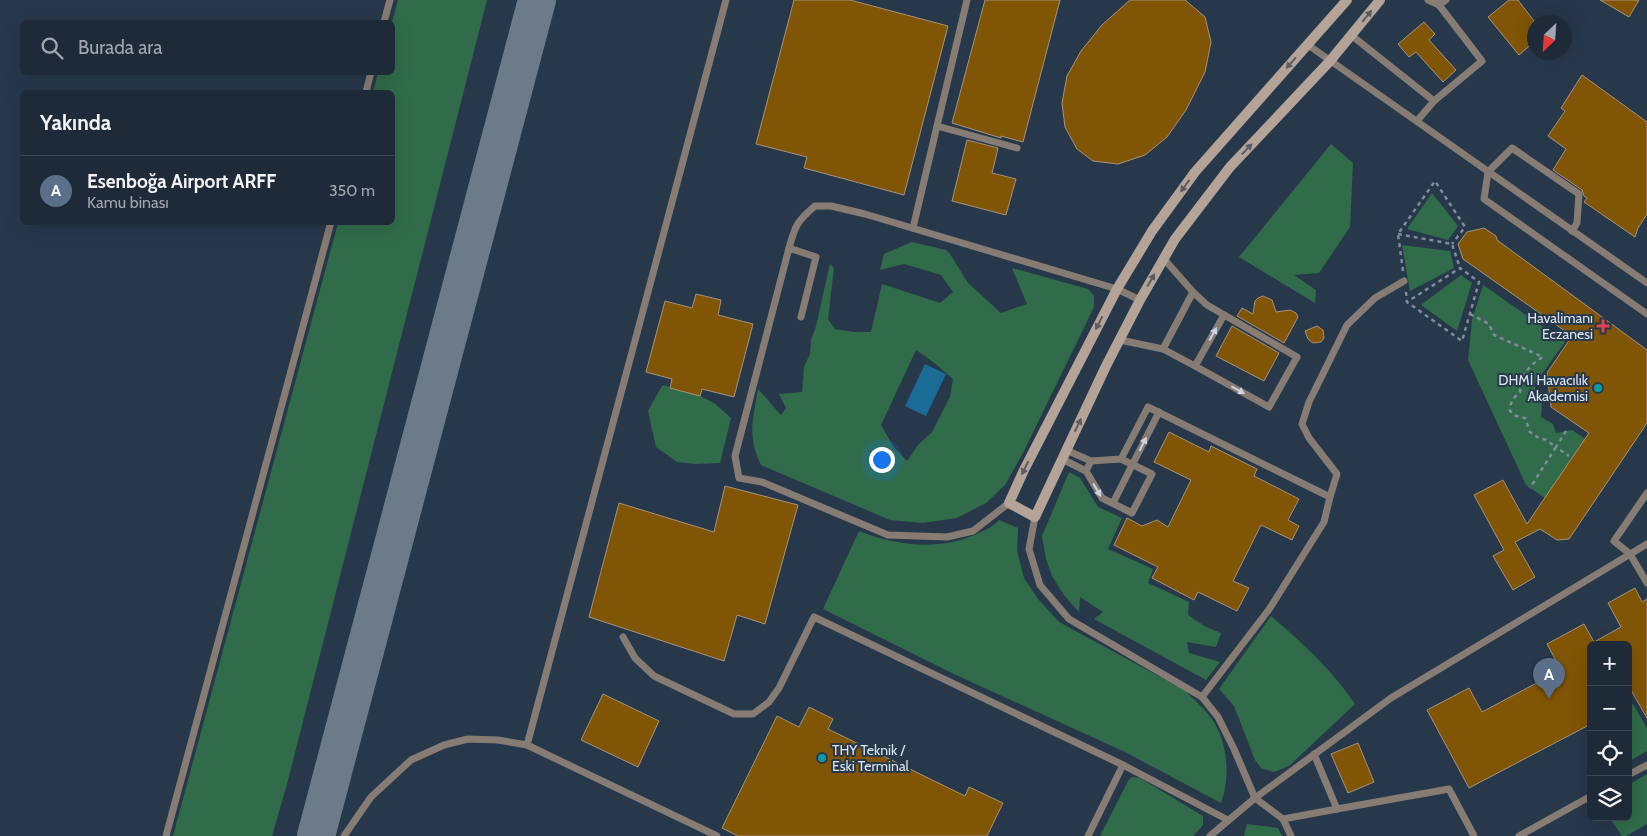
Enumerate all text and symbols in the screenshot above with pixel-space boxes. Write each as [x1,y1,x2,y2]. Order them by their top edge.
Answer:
one-way arrow [1362,9,1373,22]
north arrow [1527,15,1572,60]
search box [20,20,395,75]
icon: search [38,34,66,62]
text: Burada ara [78,36,162,59]
one-way arrow [1286,56,1297,69]
text: Yakında [40,110,111,135]
one-way arrow [1241,143,1253,155]
text: Esenboğa Airport ARFF [87,170,276,193]
one-way arrow [1180,179,1190,193]
text: A [51,181,61,200]
text: 350 m [329,181,375,200]
text: Kamu binası [87,193,169,212]
one-way arrow [1147,274,1156,287]
place label: Havalimanı Eczanesi [1527,309,1593,343]
one-way arrow [1095,316,1103,331]
marker: Havalimanı Eczanesi [1597,320,1609,332]
one-way arrow [1209,327,1218,341]
place label: DHMİ Havacılık Akademisi [1498,371,1589,405]
marker: DHMİ Havacılık Akademisi [1592,382,1604,394]
one-way arrow [1231,386,1245,394]
one-way arrow [1074,418,1082,432]
one-way arrow [1139,437,1147,451]
your location [869,447,895,473]
one-way arrow [1021,461,1029,475]
one-way arrow [1093,482,1101,497]
map controls [1587,641,1632,821]
button: + [1587,641,1632,686]
pin: A [1533,658,1565,699]
button: − [1587,686,1632,731]
button: locate [1587,731,1632,776]
place label: THY Teknik / Eski Terminal [832,741,910,775]
marker: THY Teknik / Eski Terminal [816,752,828,764]
button: layers [1587,776,1632,821]

